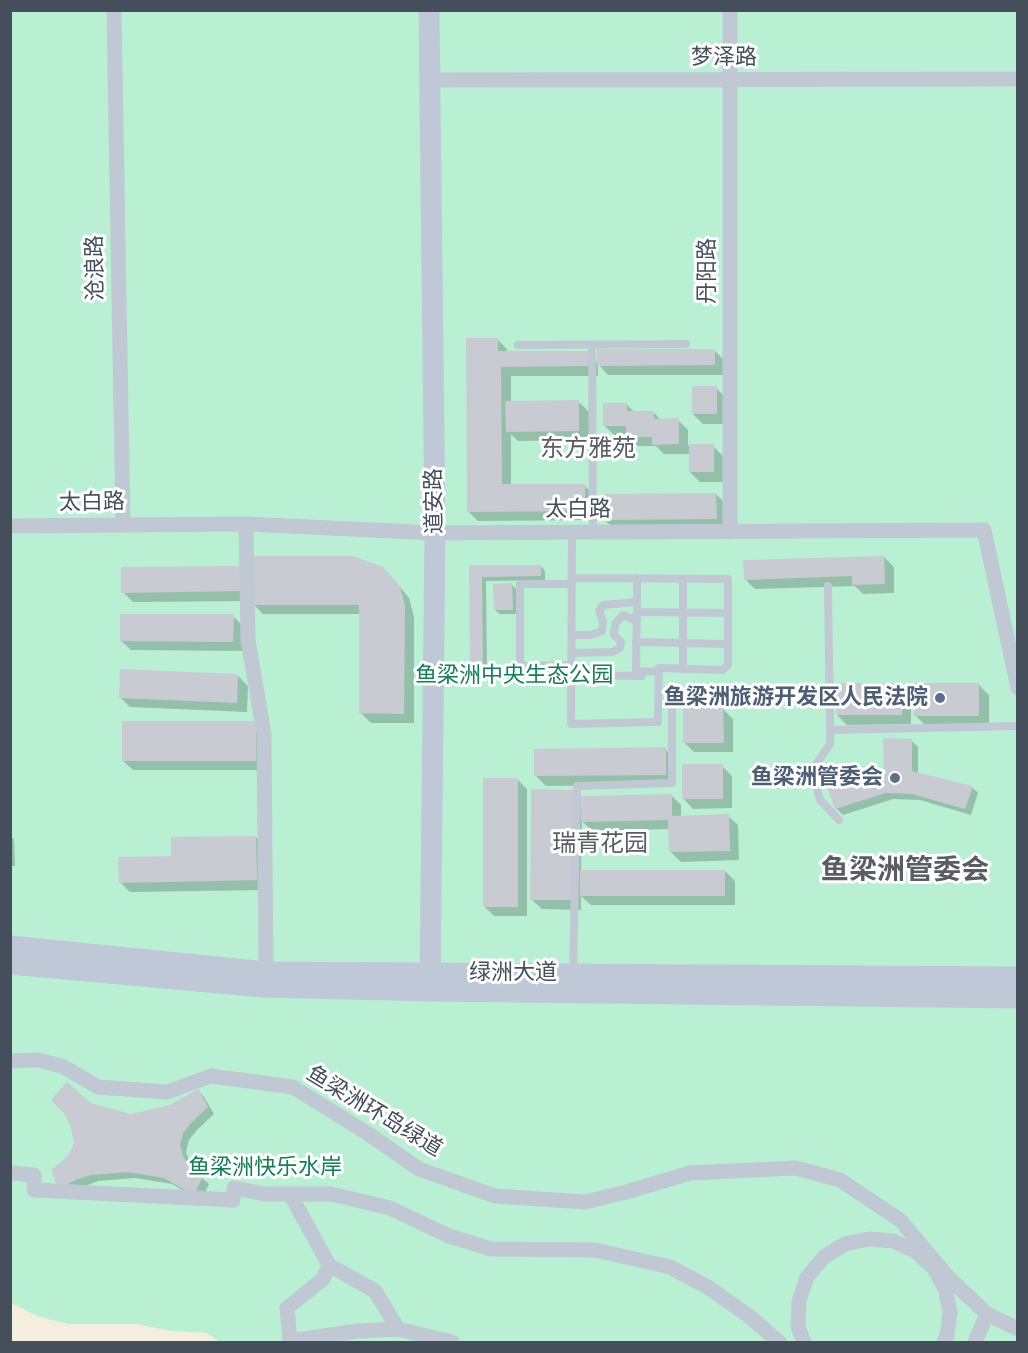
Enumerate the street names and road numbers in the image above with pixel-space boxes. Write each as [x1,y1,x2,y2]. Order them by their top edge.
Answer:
street label: 梦泽路 [691,45,757,71]
street label: 沧浪路 [82,235,110,301]
street label: 丹阳路 [695,238,721,304]
street label: 道安路 [421,468,449,534]
street label: 太白路 [59,489,125,517]
street label: 太白路 [545,497,611,523]
street label: 绿洲大道 [469,960,557,986]
street label: 鱼梁洲环岛绿道 [301,1061,447,1163]

